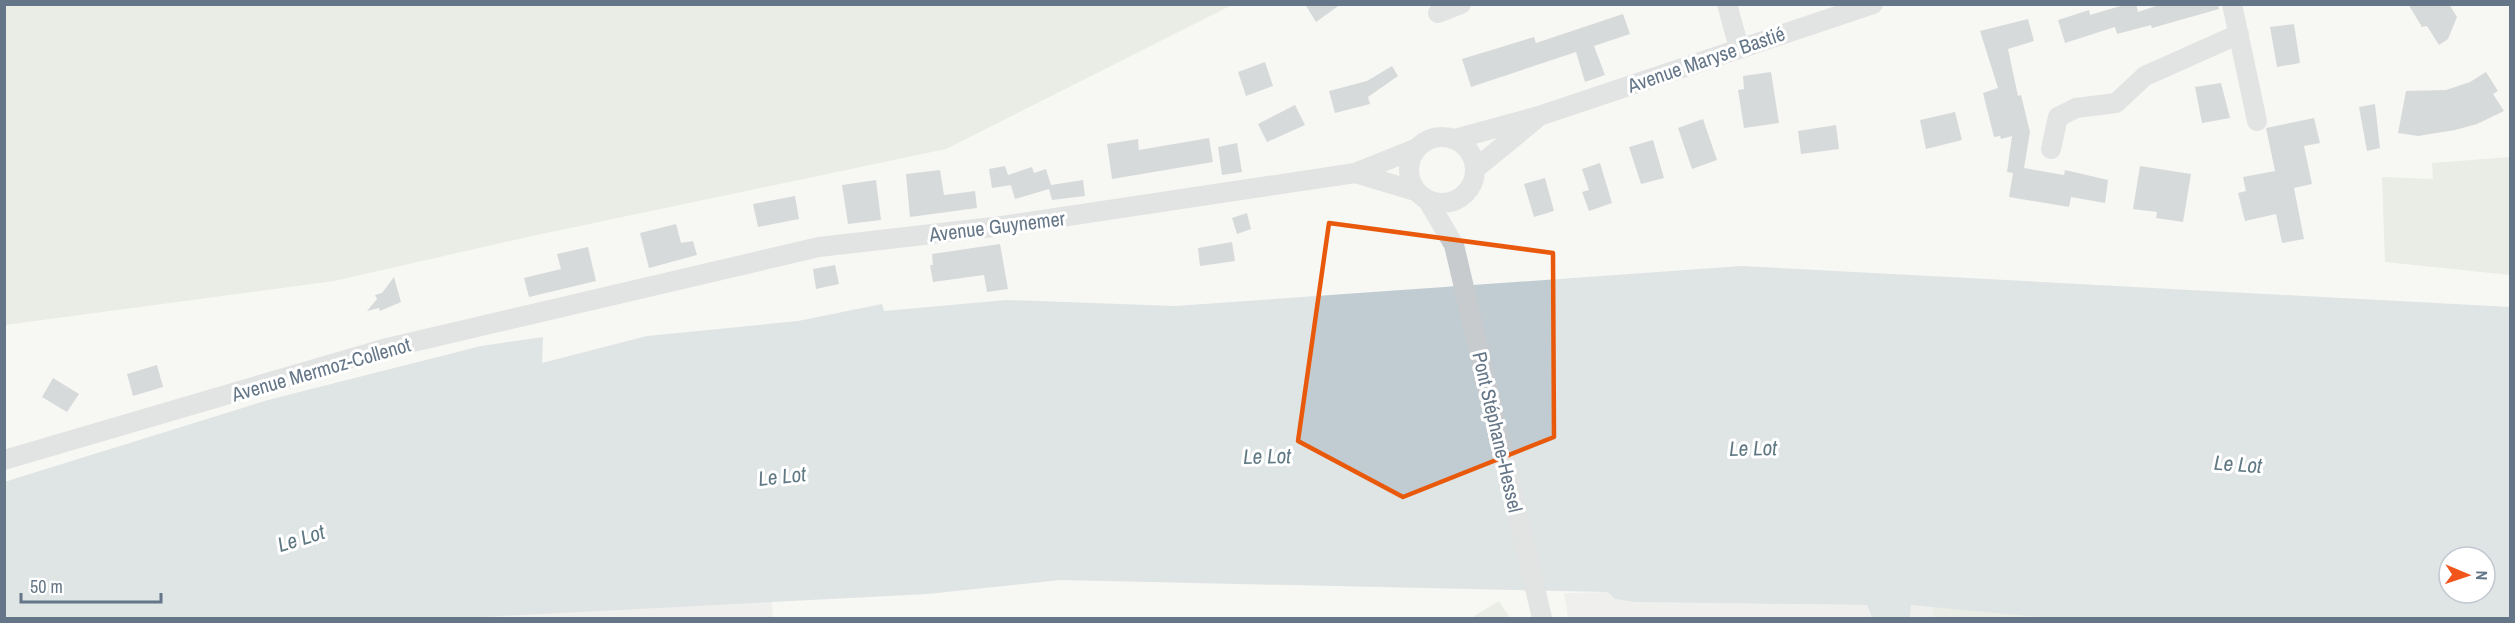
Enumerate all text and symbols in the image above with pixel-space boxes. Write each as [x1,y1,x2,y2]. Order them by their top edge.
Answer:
street label: Avenue Maryse Bastié [1623,19,1788,99]
street label: Avenue Guynemer [927,204,1067,248]
street label: Avenue Mermoz-Collenot [228,330,414,408]
street label: Pont Stéphane-Hessel [1466,349,1530,515]
water label: Le Lot [1729,433,1778,463]
water label: Le Lot [1243,441,1292,471]
water label: Le Lot [2213,448,2264,480]
water label: Le Lot [757,459,809,493]
water label: Le Lot [274,517,329,559]
north arrow [2437,545,2497,605]
scale bar [21,566,160,604]
text: N [2471,570,2493,581]
text: 50 m [30,574,63,599]

